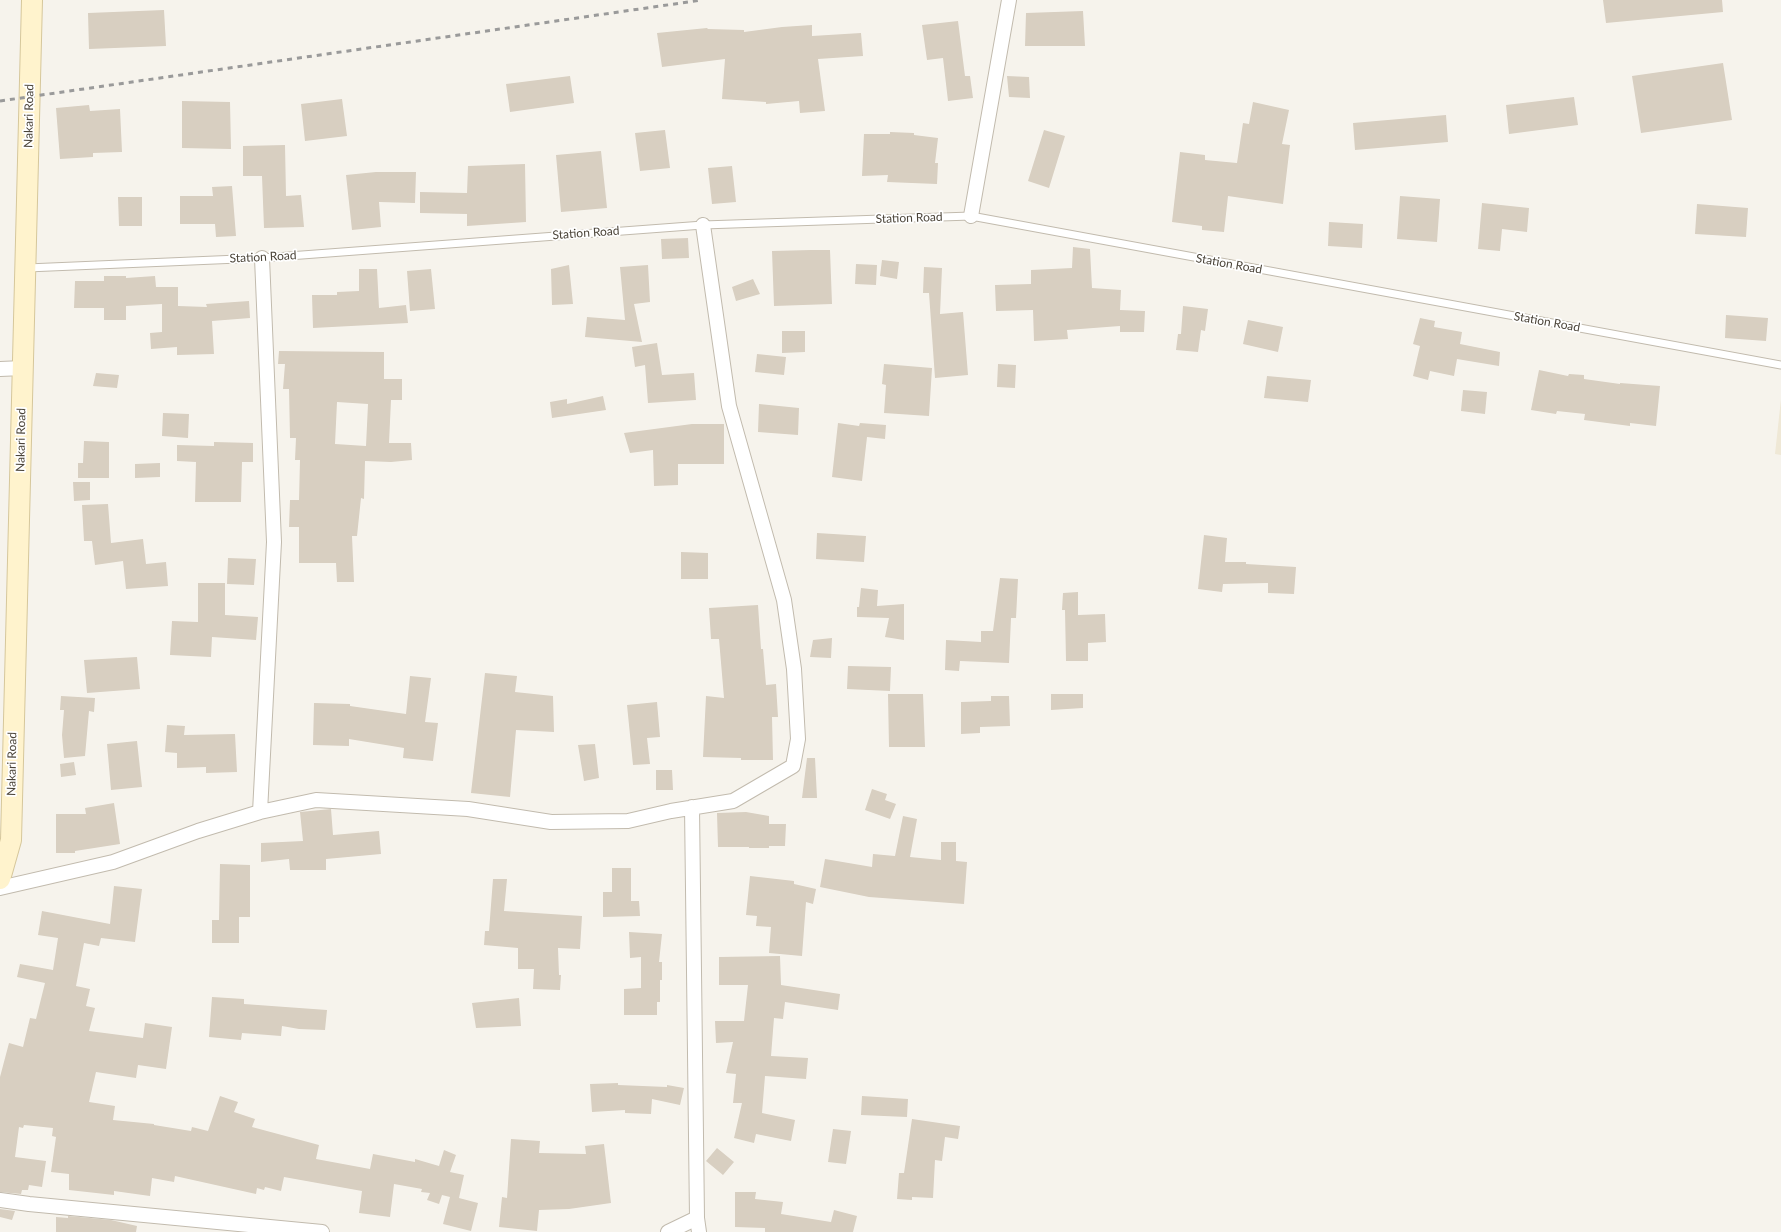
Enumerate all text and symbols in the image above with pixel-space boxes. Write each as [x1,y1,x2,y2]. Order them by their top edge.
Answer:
street label: Nakari Road [21,84,37,148]
street label: Station Road [875,210,943,226]
street label: Station Road [552,223,620,243]
street label: Station Road [229,248,297,266]
street label: Station Road [1195,251,1263,277]
street label: Station Road [1513,309,1581,335]
street label: Nakari Road [13,408,29,472]
street label: Nakari Road [4,732,20,796]

